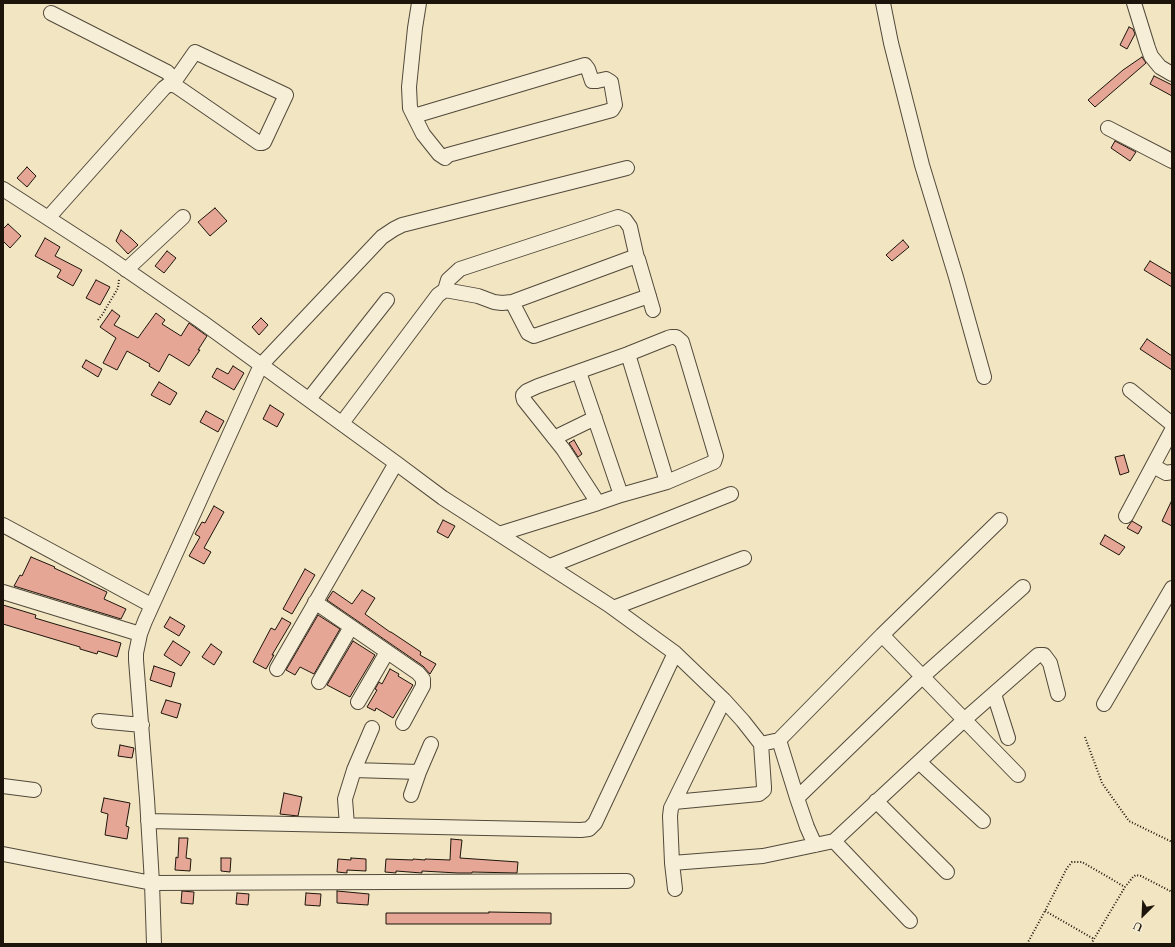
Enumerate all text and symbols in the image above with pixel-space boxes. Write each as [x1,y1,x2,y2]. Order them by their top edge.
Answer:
north arrow [1123,895,1163,935]
text: U [1131,918,1145,935]

